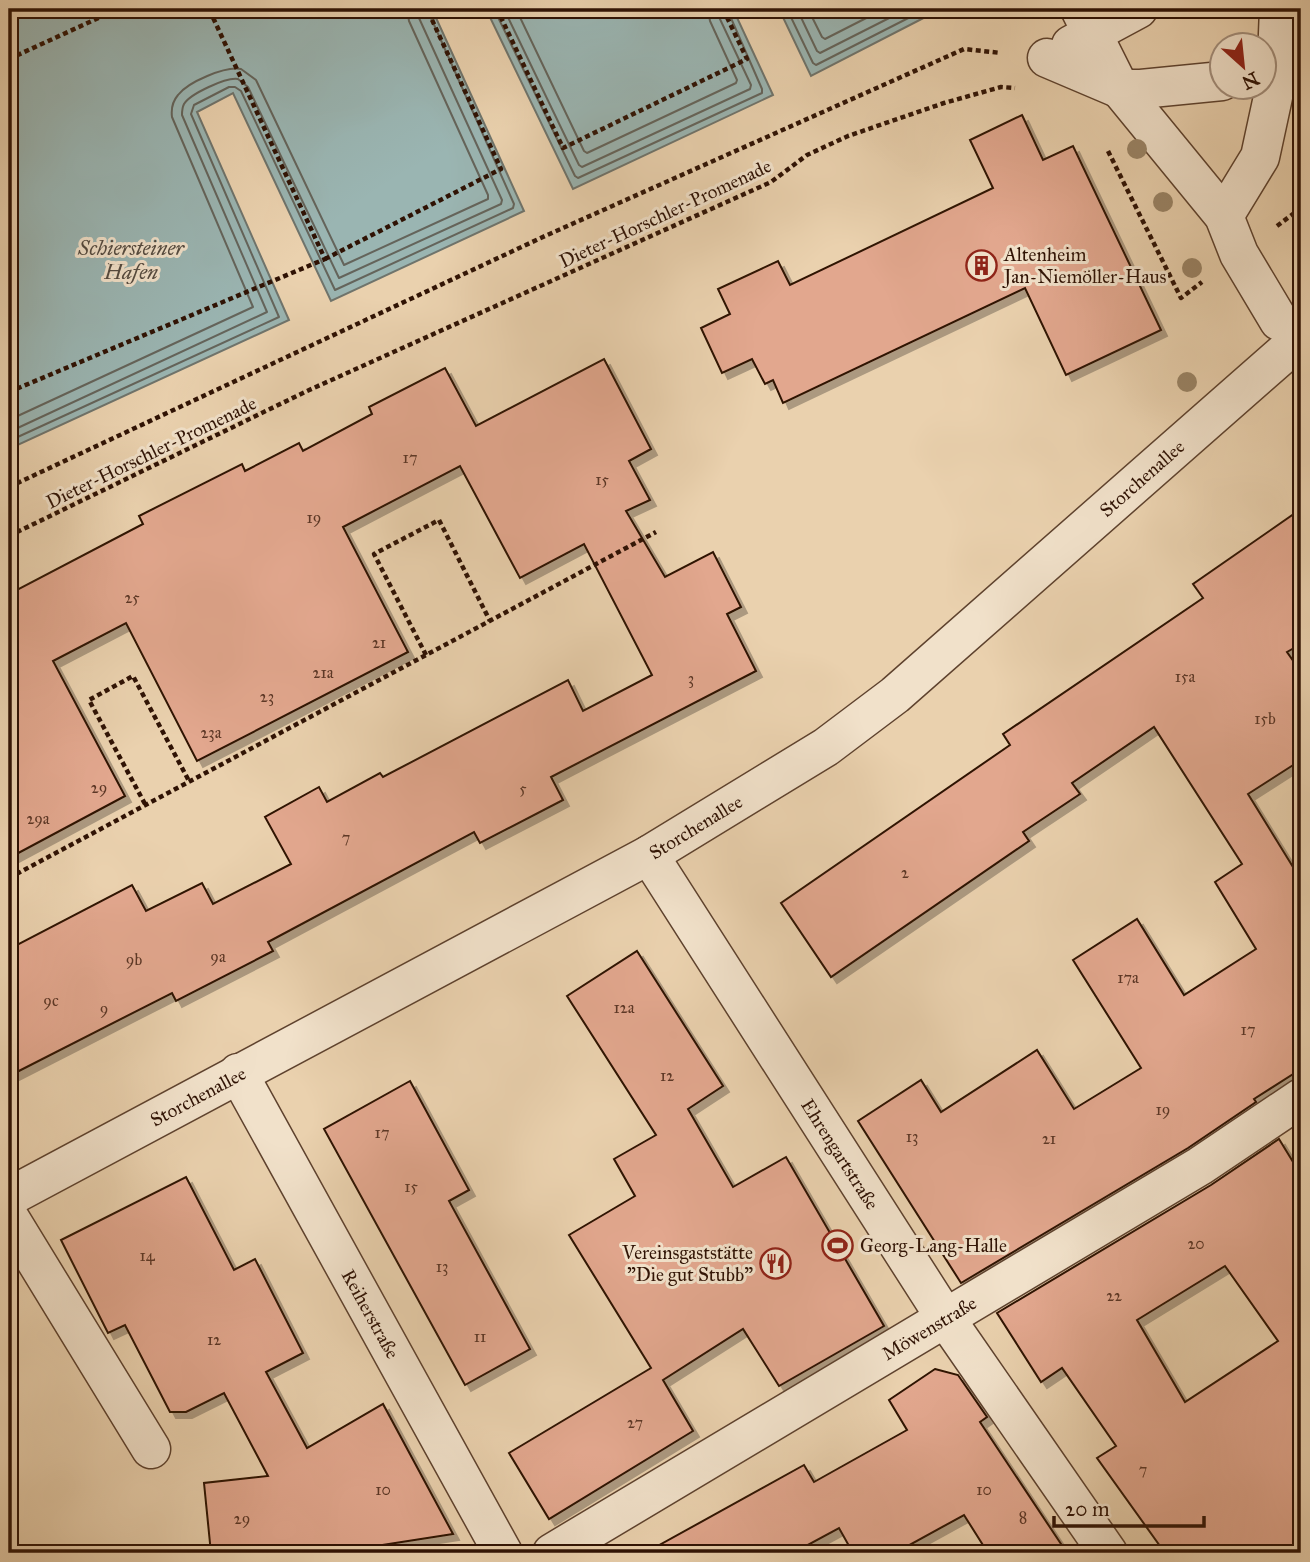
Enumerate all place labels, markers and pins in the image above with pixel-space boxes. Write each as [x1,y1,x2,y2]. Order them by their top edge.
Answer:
place label: Altenheim Jan-Niemöller-Haus [1002,243,1167,289]
building icon: Altenheim Jan-Niemöller-Haus [964,248,998,282]
sports icon: Georg-Lang-Halle [820,1228,854,1262]
place label: Georg-Lang-Halle [860,1234,1007,1258]
place label: Vereinsgaststätte "Die gut Stubb" [621,1241,753,1287]
restaurant icon: Vereinsgaststätte "Die gut Stubb" [759,1246,793,1280]

